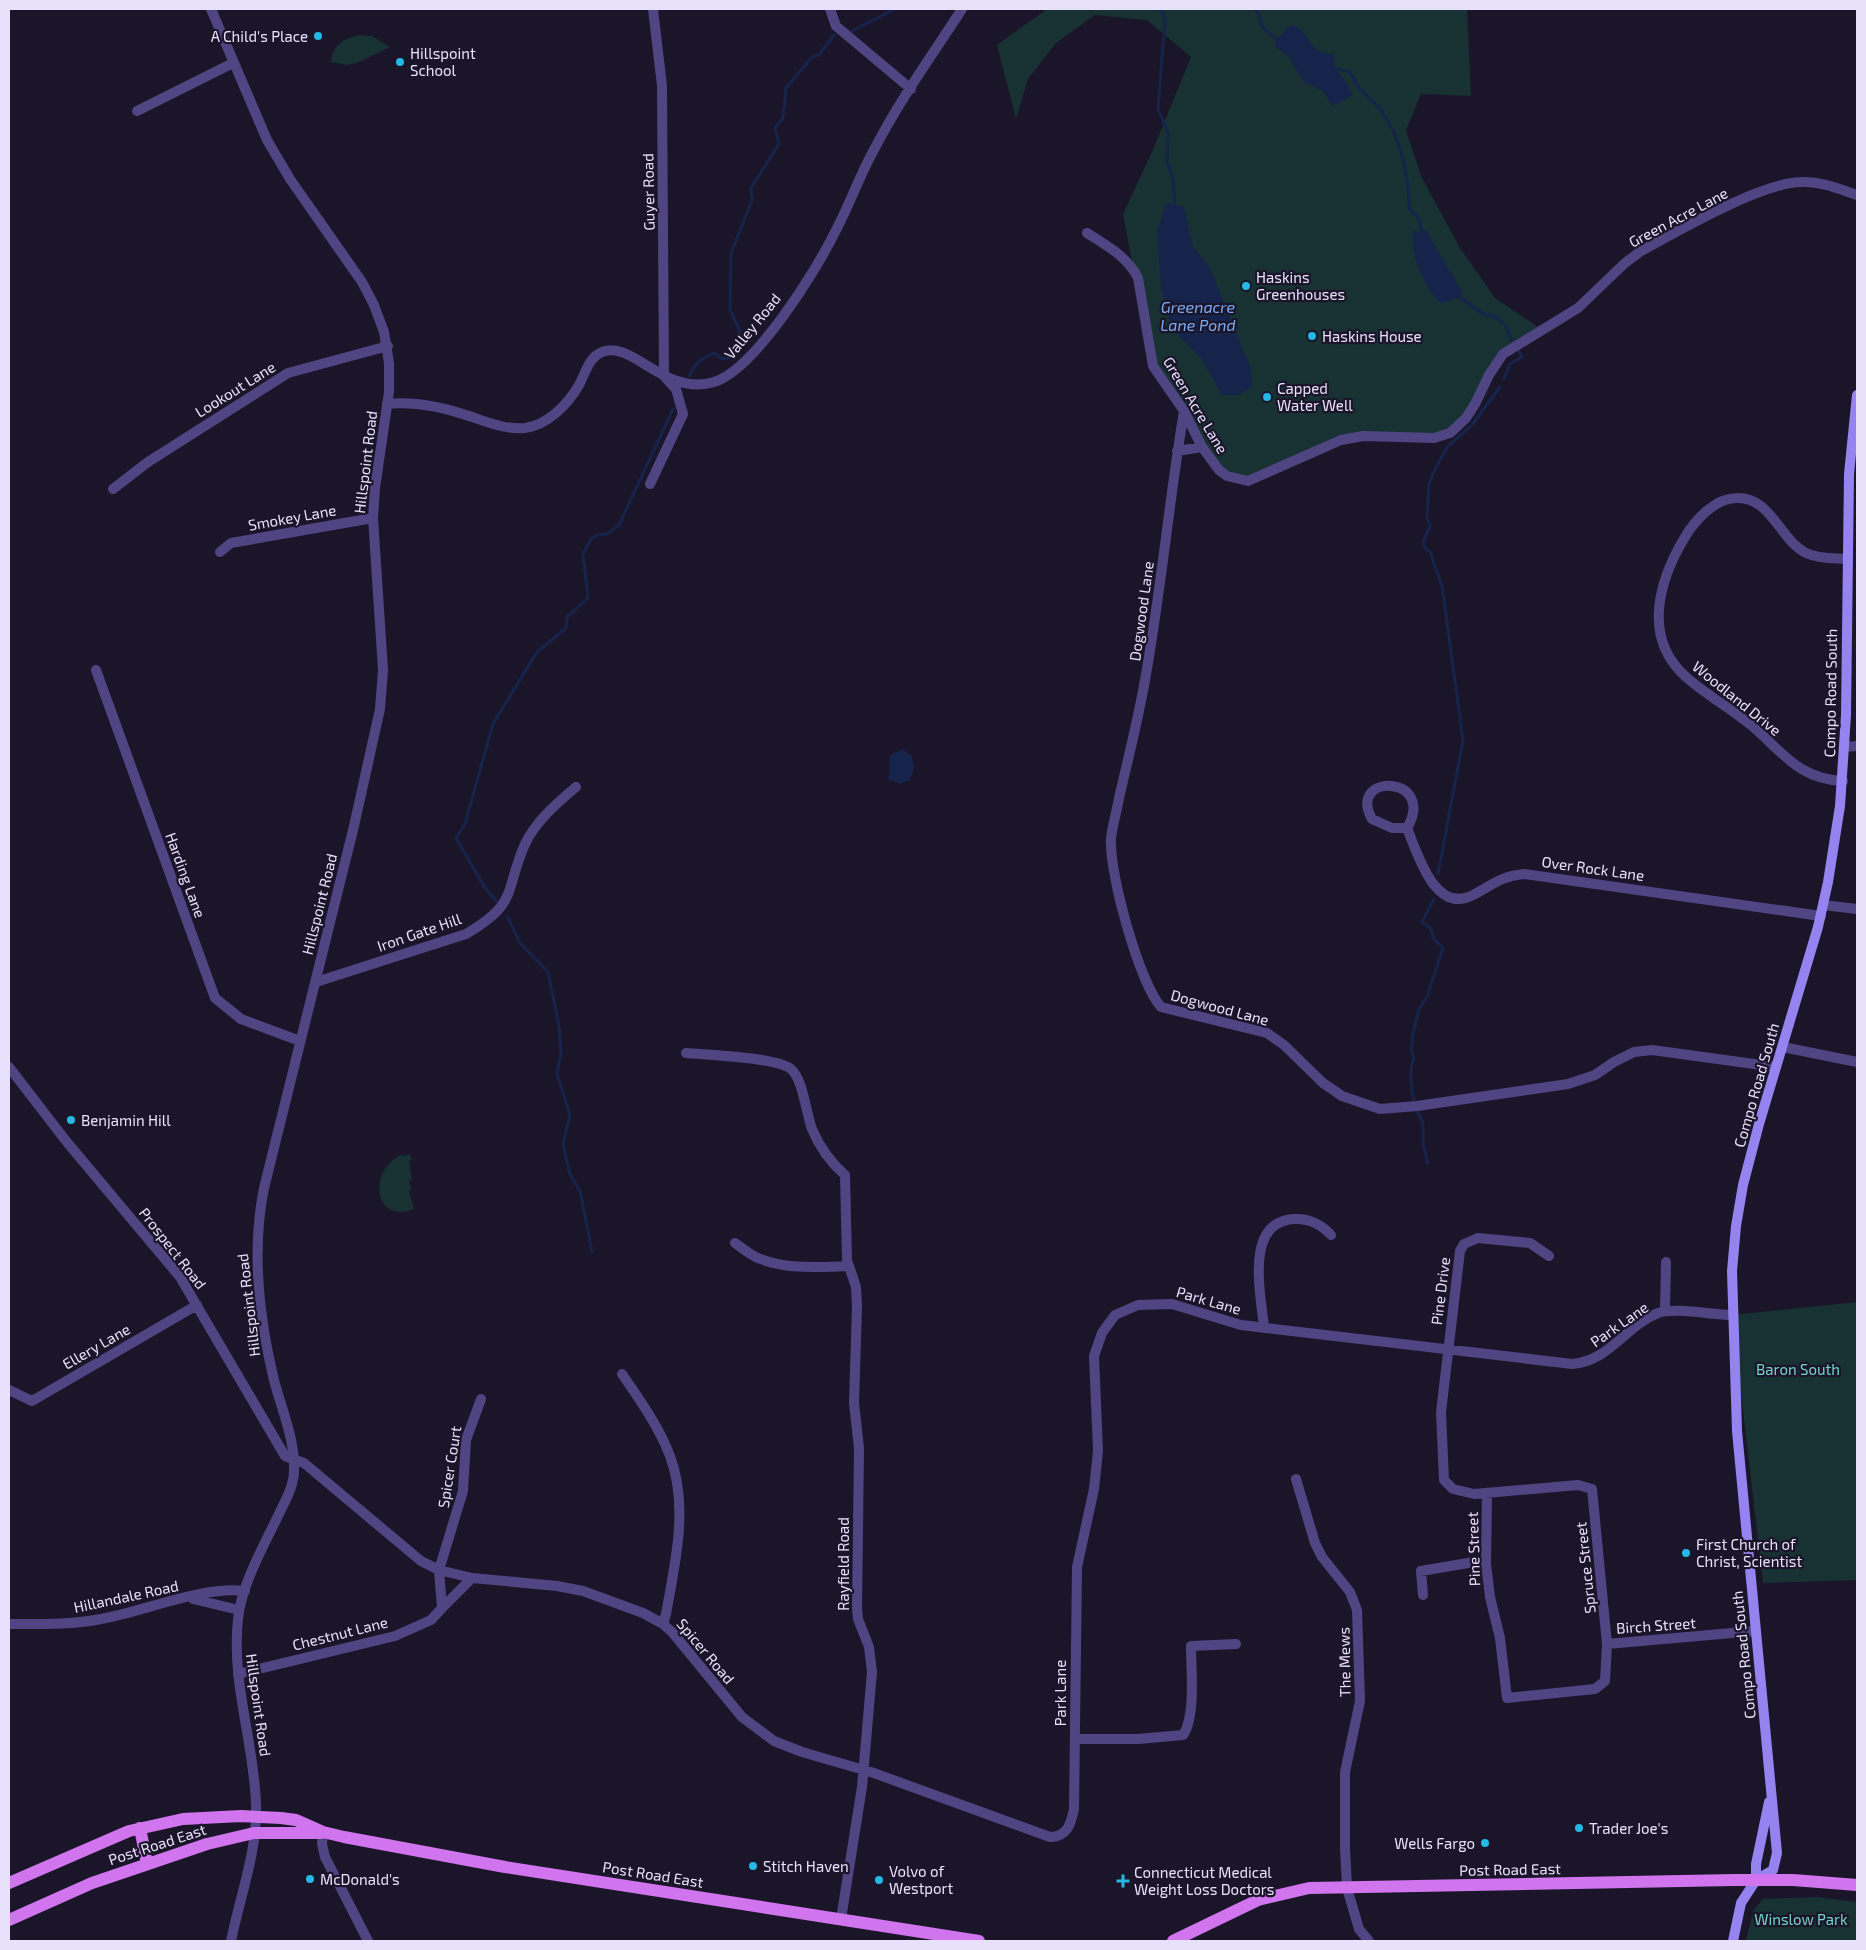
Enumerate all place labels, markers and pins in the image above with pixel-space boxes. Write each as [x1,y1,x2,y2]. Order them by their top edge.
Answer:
place label: A Child's Place [211,27,308,45]
marker: A Child's Place [312,30,324,42]
place label: Hillspoint School [410,44,476,79]
marker: Hillspoint School [394,56,406,68]
place label: Haskins Greenhouses [1256,268,1345,303]
marker: Haskins Greenhouses [1240,280,1252,292]
place label: Haskins House [1322,327,1422,345]
marker: Haskins House [1306,330,1318,342]
place label: Capped Water Well [1277,379,1353,414]
marker: Capped Water Well [1261,391,1273,403]
place label: Benjamin Hill [81,1111,171,1130]
marker: Benjamin Hill [65,1114,77,1126]
place label: First Church of Christ, Scientist [1696,1535,1802,1570]
marker: First Church of Christ, Scientist [1680,1547,1692,1559]
place label: Trader Joe's [1589,1819,1668,1837]
marker: Trader Joe's [1573,1822,1585,1834]
place label: Wells Fargo [1394,1834,1475,1852]
marker: Wells Fargo [1479,1837,1491,1849]
place label: Stitch Haven [763,1857,849,1875]
marker: Stitch Haven [747,1860,759,1872]
place label: Volvo of Westport [889,1862,954,1897]
place label: Connecticut Medical Weight Loss Doctors [1134,1863,1274,1898]
place label: McDonald's [320,1870,400,1888]
marker: McDonald's [304,1873,316,1885]
marker: Volvo of Westport [873,1874,885,1886]
marker: Connecticut Medical Weight Loss Doctors [1116,1874,1130,1888]

